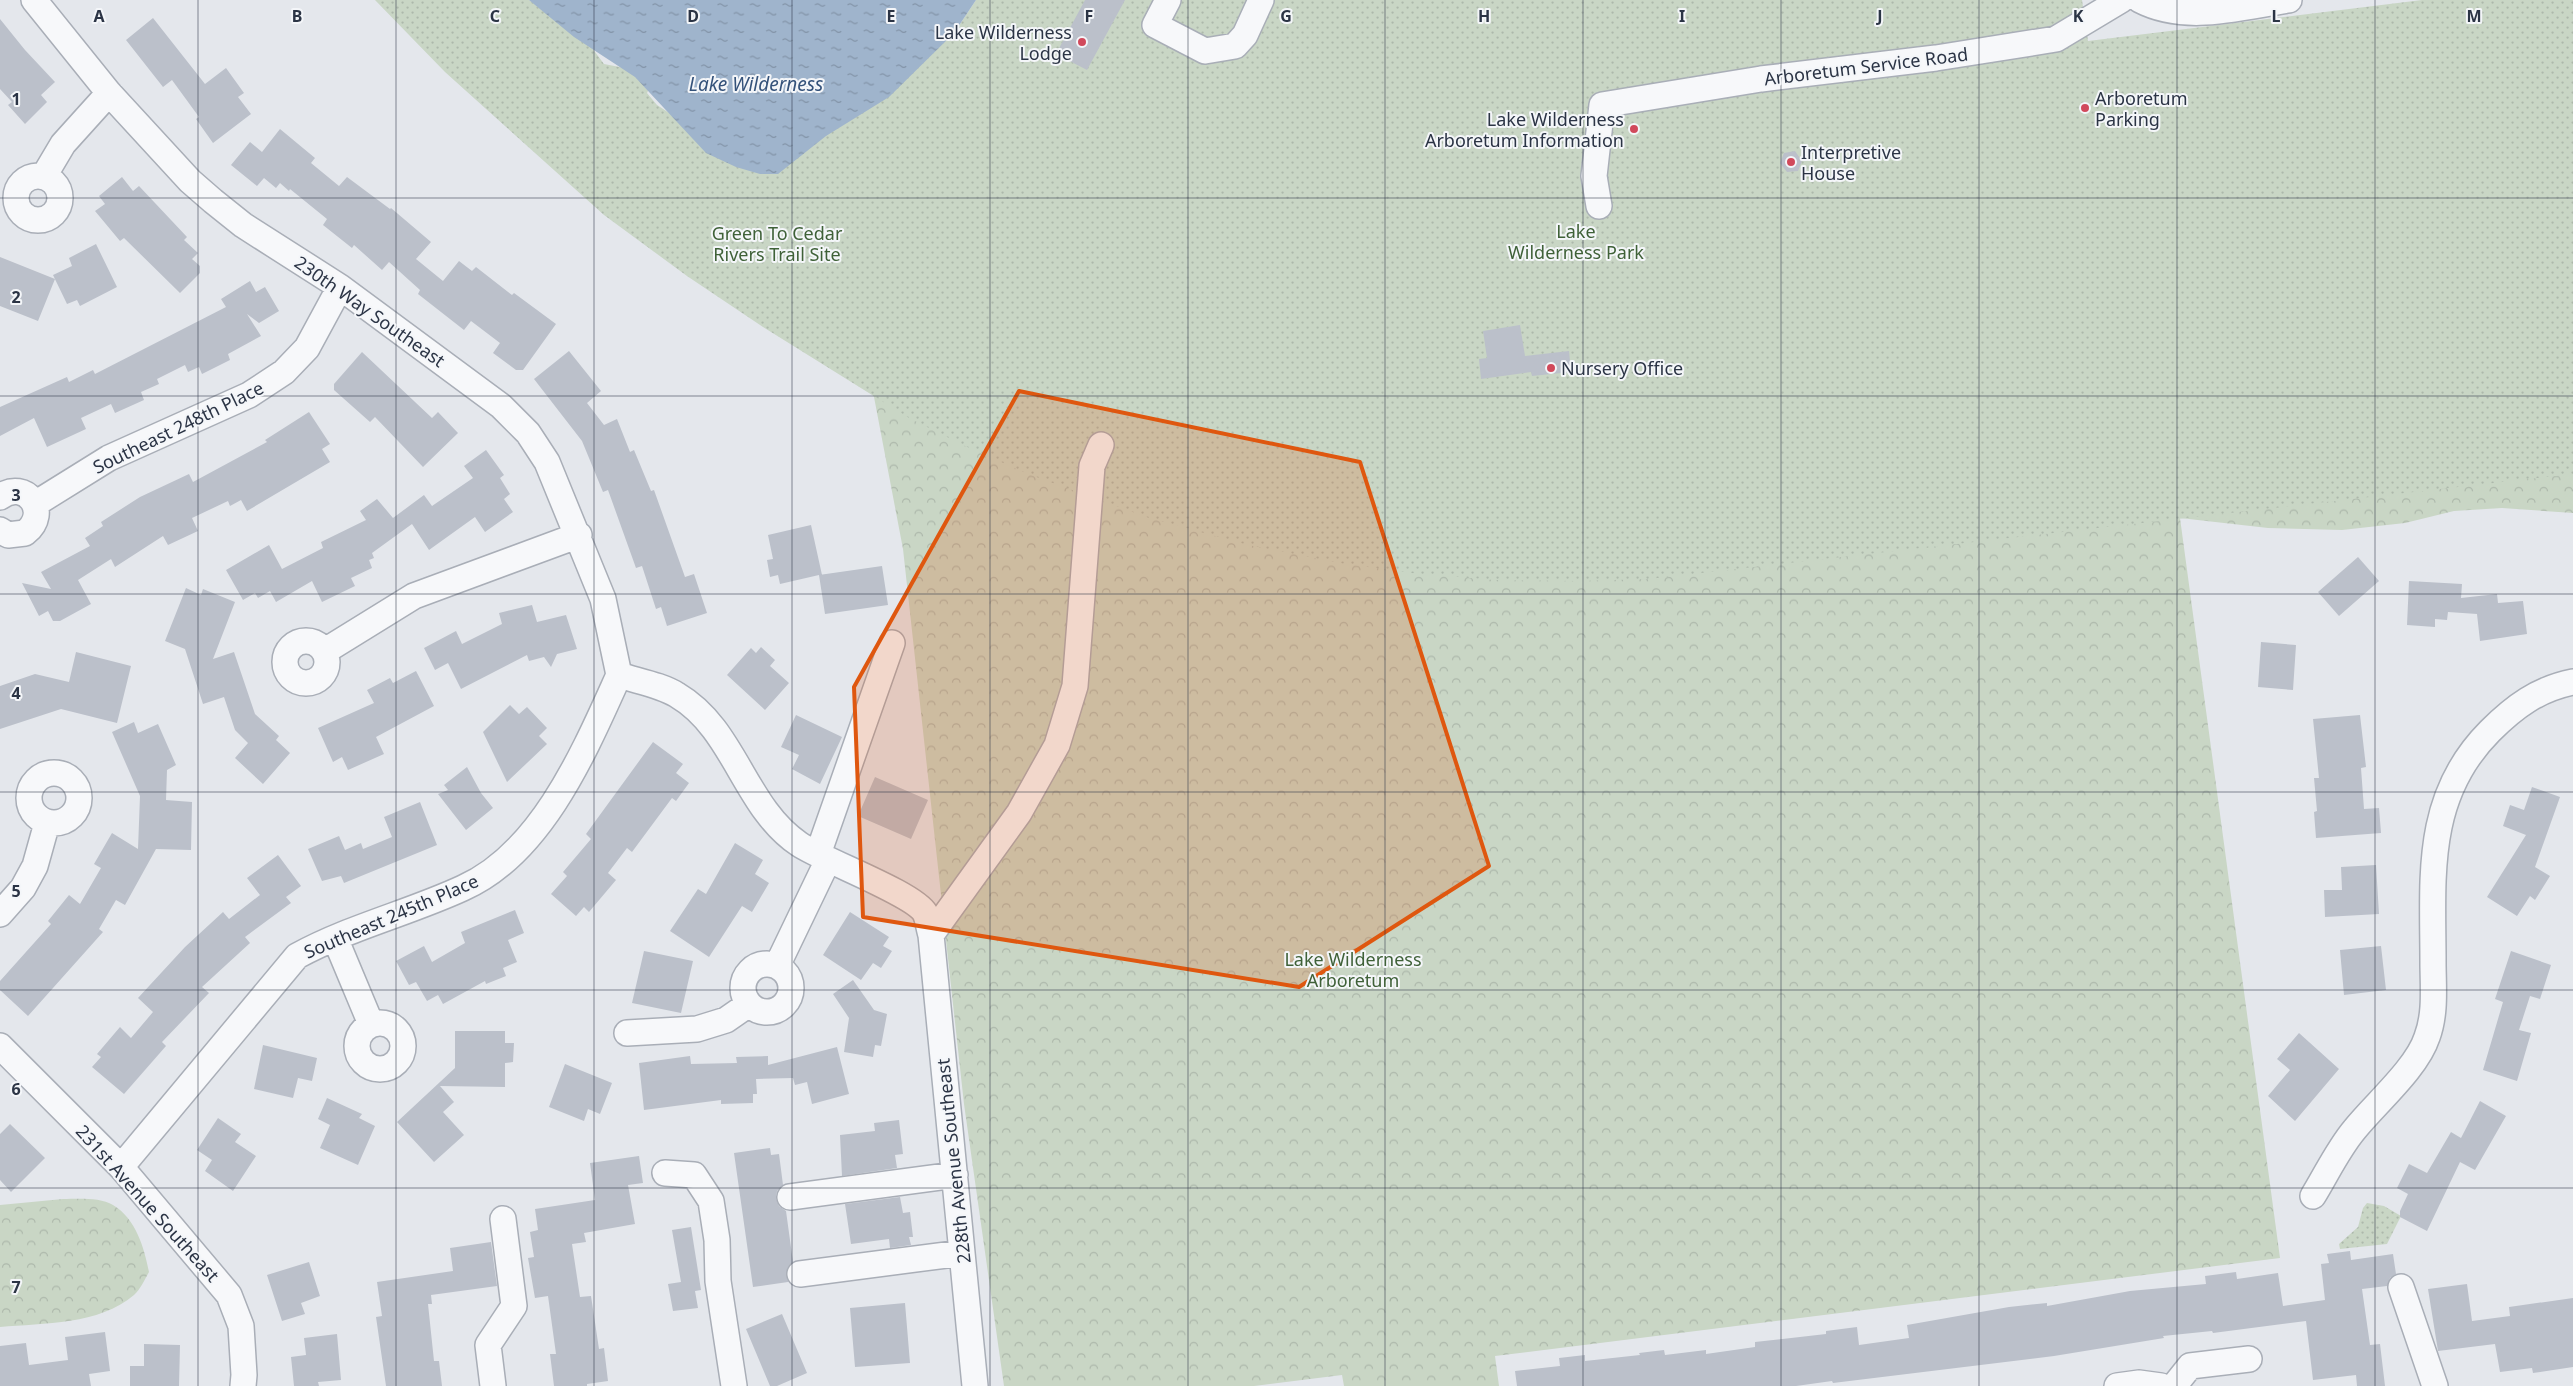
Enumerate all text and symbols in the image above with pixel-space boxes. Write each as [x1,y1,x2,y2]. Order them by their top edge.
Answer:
text: A [93,5,105,27]
text: B [292,5,302,27]
text: C [490,5,500,27]
text: D [687,5,699,27]
text: E [887,5,896,27]
text: F [1085,5,1093,27]
text: G [1280,5,1292,27]
text: H [1478,5,1490,27]
text: I [1679,5,1685,27]
text: J [1875,5,1883,27]
text: K [2073,5,2084,27]
text: L [2272,5,2281,27]
text: M [2466,5,2482,27]
place label: Lake Wilderness Lodge [935,20,1072,65]
marker: Lake Wilderness Lodge [1076,36,1088,48]
street label: Arboretum Service Road [1763,42,1969,90]
water label: Lake Wilderness [689,71,823,97]
place label: Arboretum Parking [2095,86,2188,131]
text: 1 [11,88,21,110]
marker: Arboretum Parking [2079,102,2091,114]
place label: Lake Wilderness Arboretum Information [1425,107,1624,152]
marker: Lake Wilderness Arboretum Information [1628,123,1640,135]
place label: Interpretive House [1801,140,1901,185]
marker: Interpretive House [1785,156,1797,168]
park label: Lake Wilderness Park [1508,219,1644,264]
park label: Green To Cedar Rivers Trail Site [712,221,843,266]
street label: 230th Way Southeast [290,250,450,372]
text: 2 [11,286,21,308]
place label: Nursery Office [1561,356,1683,380]
marker: Nursery Office [1545,362,1557,374]
street label: Southeast 248th Place [89,375,267,479]
text: 3 [11,484,21,506]
text: 4 [11,682,21,704]
street label: Southeast 245th Place [300,868,482,964]
text: 5 [11,880,21,902]
park label: Lake Wilderness Arboretum [1284,947,1422,992]
street label: 228th Avenue Southeast [930,1057,976,1265]
text: 6 [11,1078,21,1100]
street label: 231st Avenue Southeast [71,1119,225,1287]
text: 7 [11,1276,21,1298]

